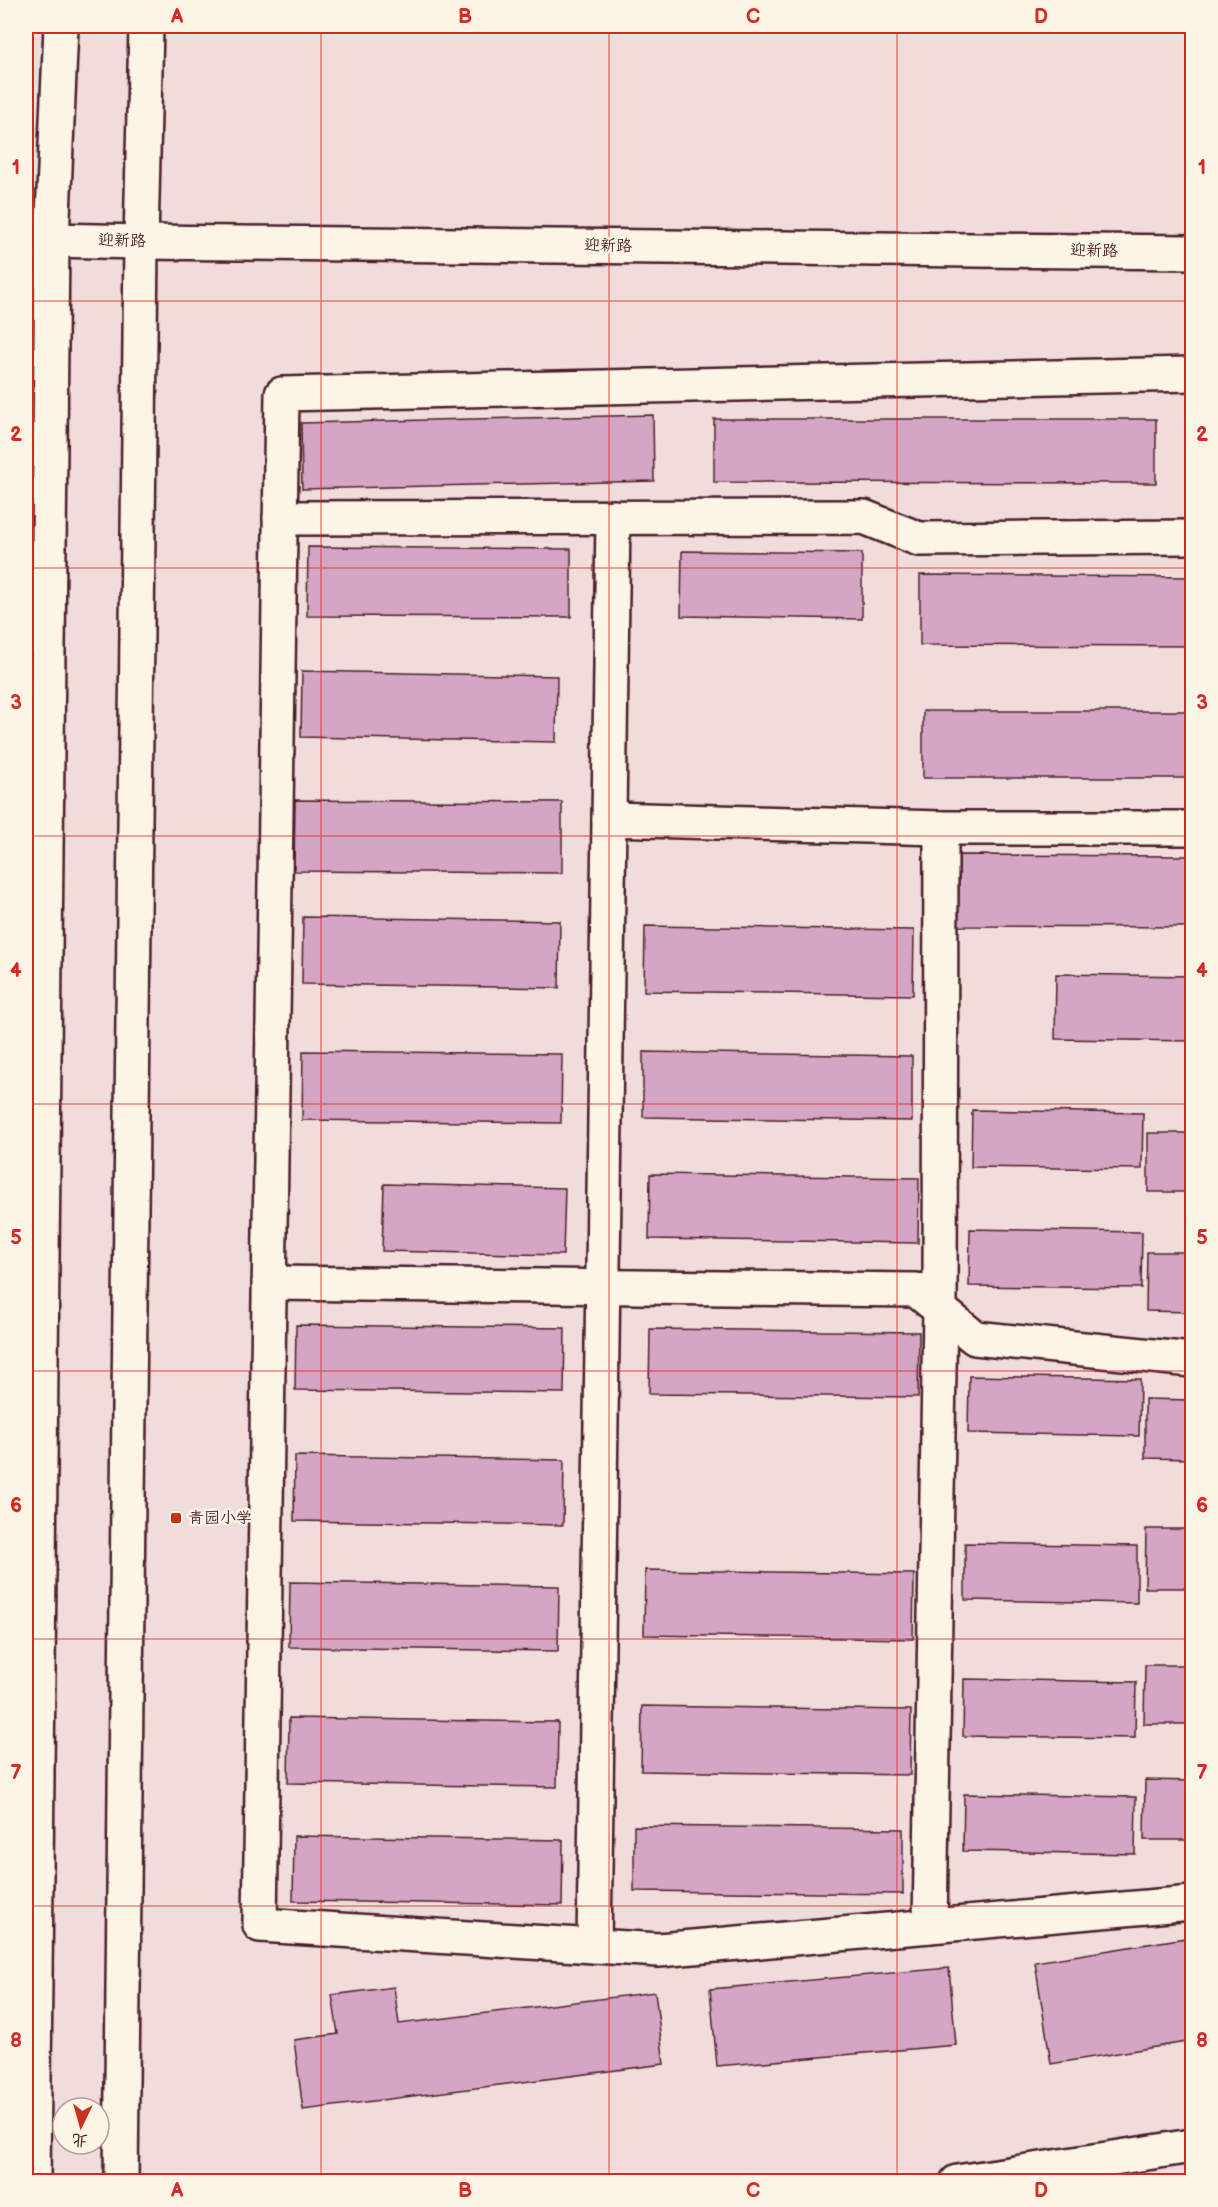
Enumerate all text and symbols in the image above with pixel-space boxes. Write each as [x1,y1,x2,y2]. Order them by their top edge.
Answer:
text: A [170,5,184,29]
text: B [458,5,472,29]
text: C [746,5,760,29]
text: D [1034,5,1048,29]
text: 1 [12,156,20,180]
text: 1 [1198,156,1206,180]
street label: 迎新路 [98,231,146,251]
street label: 迎新路 [584,236,632,256]
street label: 迎新路 [1070,241,1118,261]
text: 2 [10,423,22,447]
text: 2 [1196,423,1208,447]
text: 3 [10,691,22,715]
text: 3 [1196,691,1208,715]
text: 4 [10,959,22,983]
text: 4 [1196,959,1208,983]
text: 5 [10,1226,22,1250]
text: 5 [1196,1226,1208,1250]
text: 6 [10,1494,22,1518]
text: 6 [1196,1494,1208,1518]
place label: 青园小学 [188,1509,252,1528]
marker: 青园小学 [169,1511,183,1525]
text: 7 [10,1761,22,1785]
text: 7 [1196,1761,1208,1785]
text: 8 [10,2029,22,2053]
text: 8 [1196,2029,1208,2053]
north arrow [51,2096,111,2156]
text: 北 [71,2129,89,2150]
text: A [170,2179,184,2203]
text: B [458,2179,472,2203]
text: C [746,2179,760,2203]
text: D [1034,2179,1048,2203]

